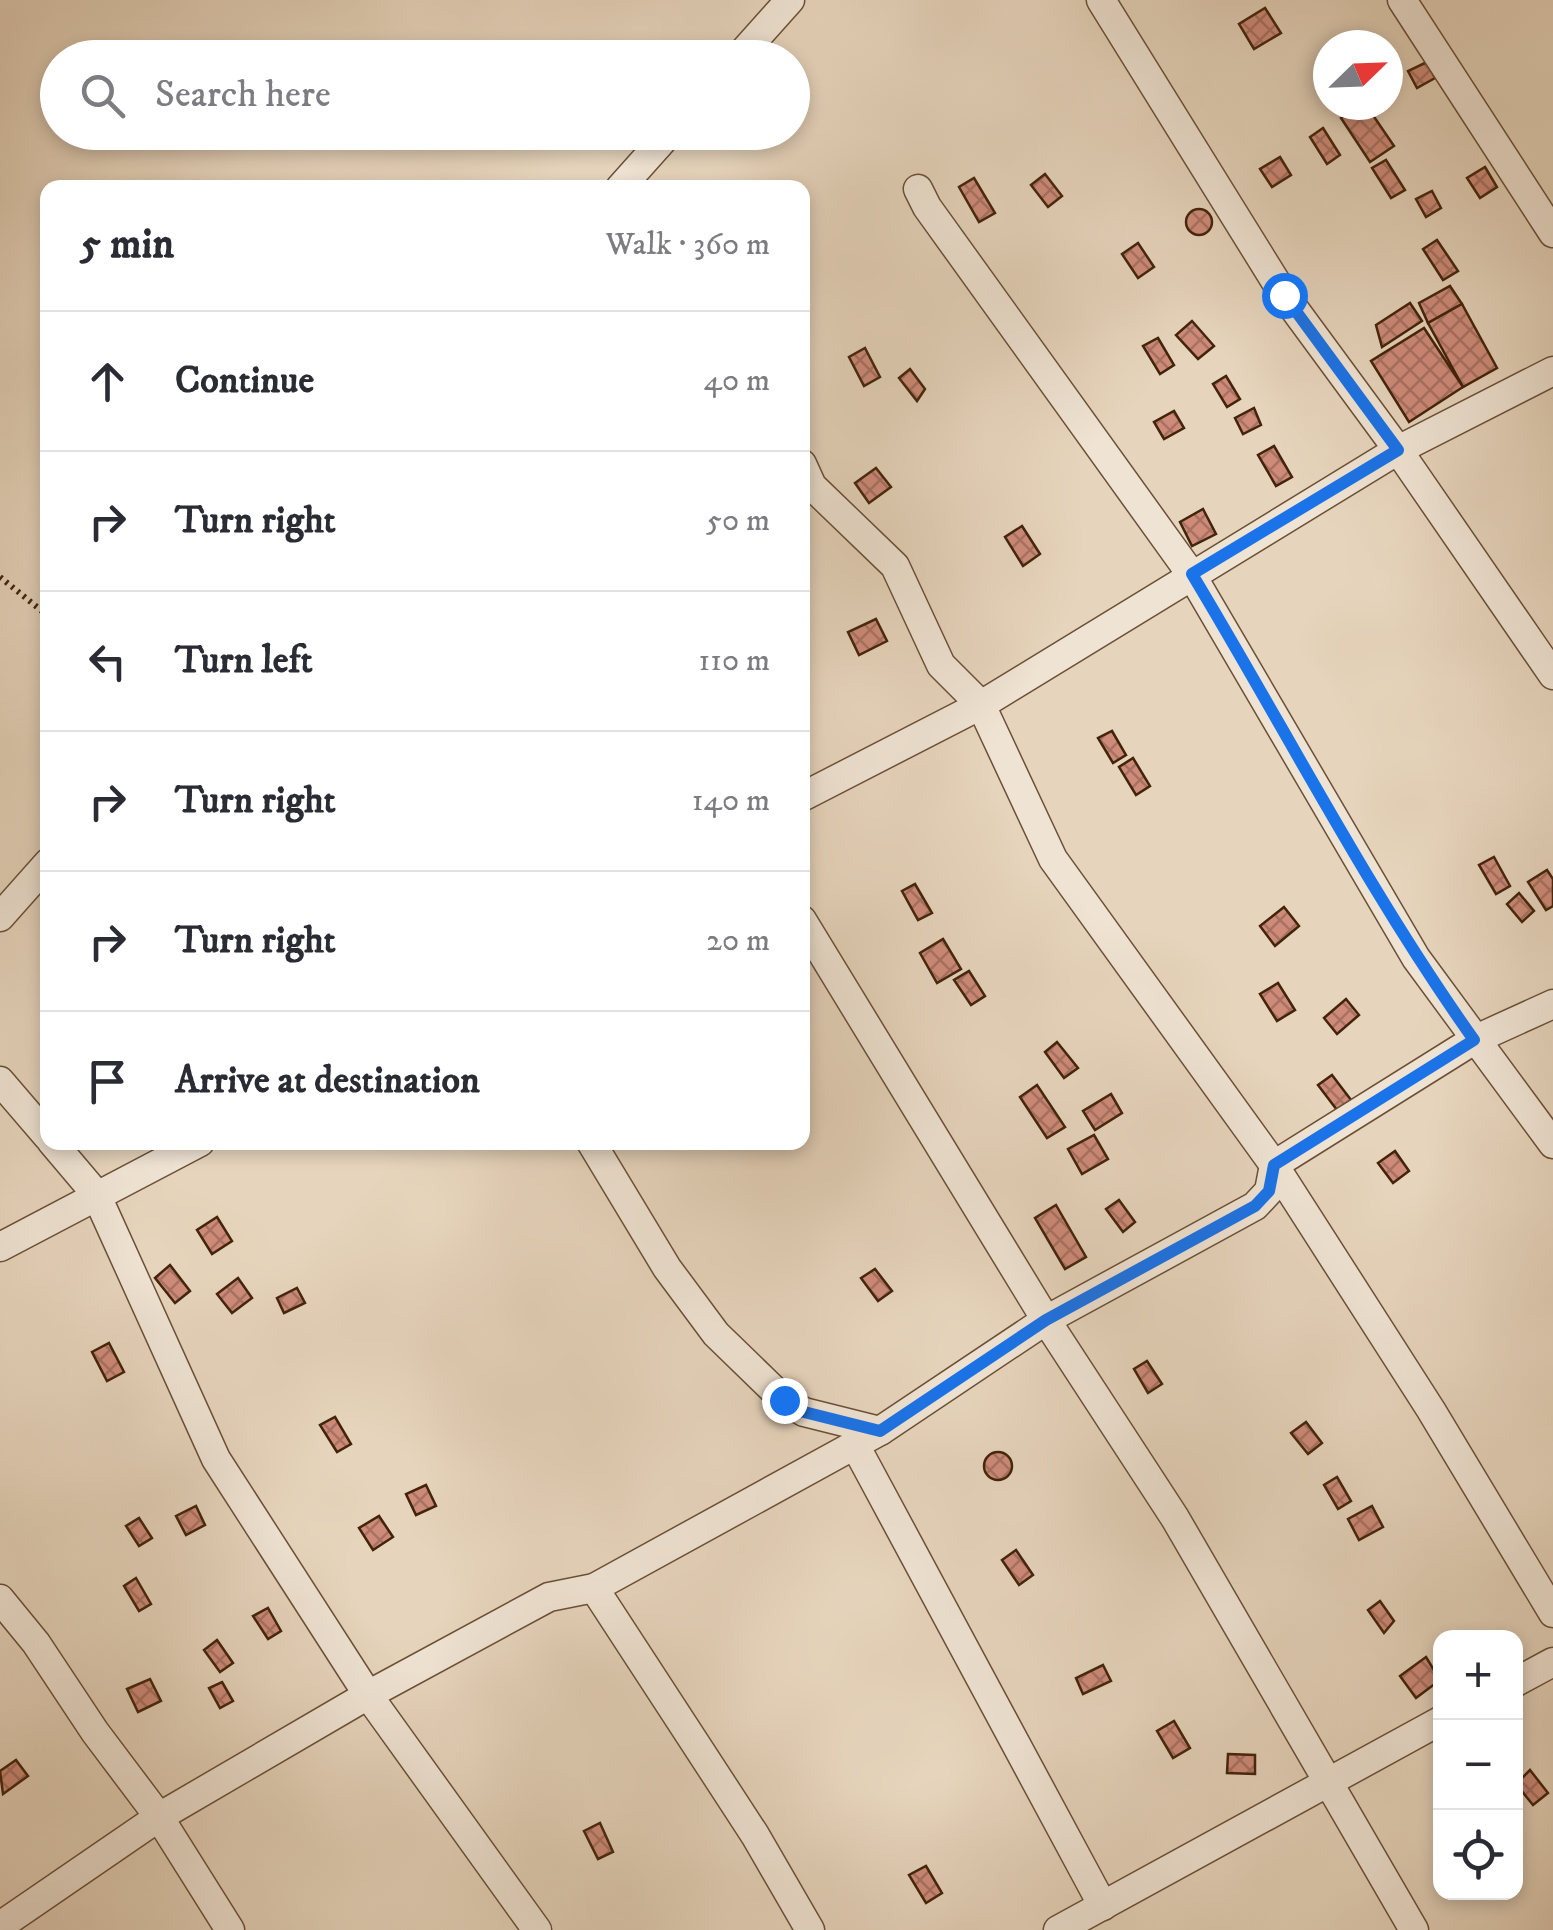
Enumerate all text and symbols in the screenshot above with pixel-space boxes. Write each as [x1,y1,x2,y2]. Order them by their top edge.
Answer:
north arrow [1313,30,1403,120]
search box [40,40,810,150]
icon: search [75,68,130,123]
text: Search here [155,71,331,119]
text: 5 min [80,219,174,271]
text: Walk · 360 m [605,225,770,265]
route start [1262,273,1308,319]
icon: ahead [80,354,135,409]
text: Continue [175,357,314,405]
text: 40 m [703,361,770,401]
icon: right [80,494,135,549]
text: Turn right [175,497,336,545]
text: 50 m [706,501,770,541]
icon: left [80,634,135,689]
text: Turn left [175,637,313,685]
text: 110 m [698,641,770,681]
icon: right [80,774,135,829]
text: Turn right [175,777,336,825]
text: 140 m [692,781,770,821]
icon: right [80,914,135,969]
text: Turn right [175,917,336,965]
text: 20 m [706,921,770,961]
icon: arrive [80,1054,135,1109]
text: Arrive at destination [175,1057,480,1105]
route end [762,1378,808,1424]
map controls [1433,1630,1523,1900]
button: + [1433,1630,1523,1720]
button: − [1433,1720,1523,1810]
button: locate [1433,1810,1523,1900]

